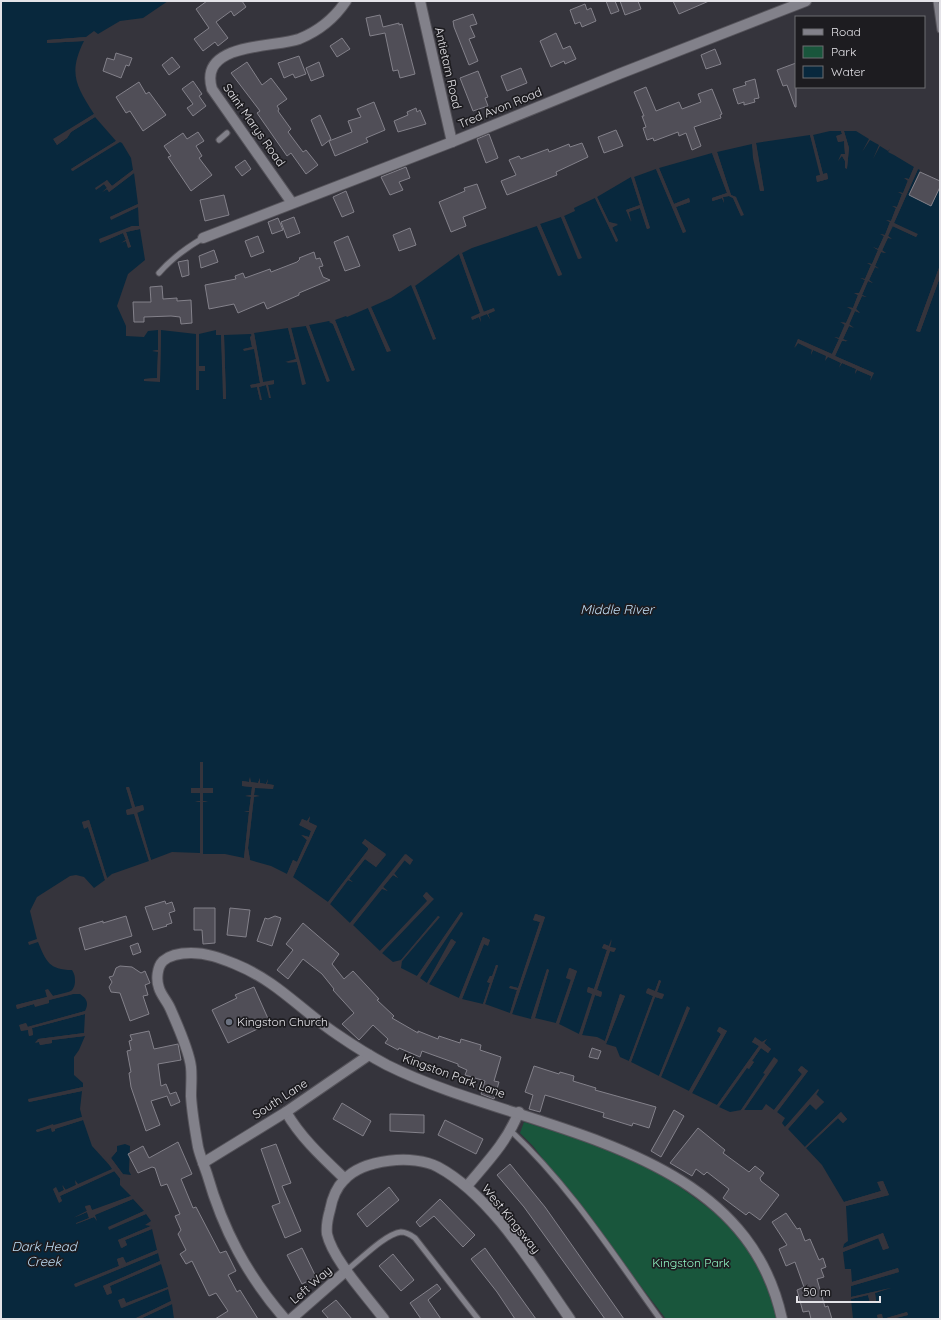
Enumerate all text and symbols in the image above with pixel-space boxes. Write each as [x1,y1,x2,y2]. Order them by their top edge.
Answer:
legend [795,16,925,88]
text: Road [831,24,861,39]
street label: Antietam Road [432,26,465,110]
text: Park [831,44,856,59]
text: Water [831,64,866,79]
street label: Saint Marys Road [220,80,289,169]
street label: Tred Avon Road [456,84,544,131]
water label: Middle River [580,601,656,617]
place label: Kingston Church [237,1014,328,1029]
marker: Kingston Church [224,1017,234,1027]
street label: Kingston Park Lane [401,1050,508,1101]
street label: South Lane [249,1075,310,1122]
street label: West Kingsway [479,1181,544,1256]
water label: Dark Head Creek [11,1238,79,1269]
park label: Kingston Park [652,1255,730,1270]
street label: Left Way [287,1262,335,1307]
scale bar [797,1278,880,1304]
text: 50 m [803,1284,831,1299]

